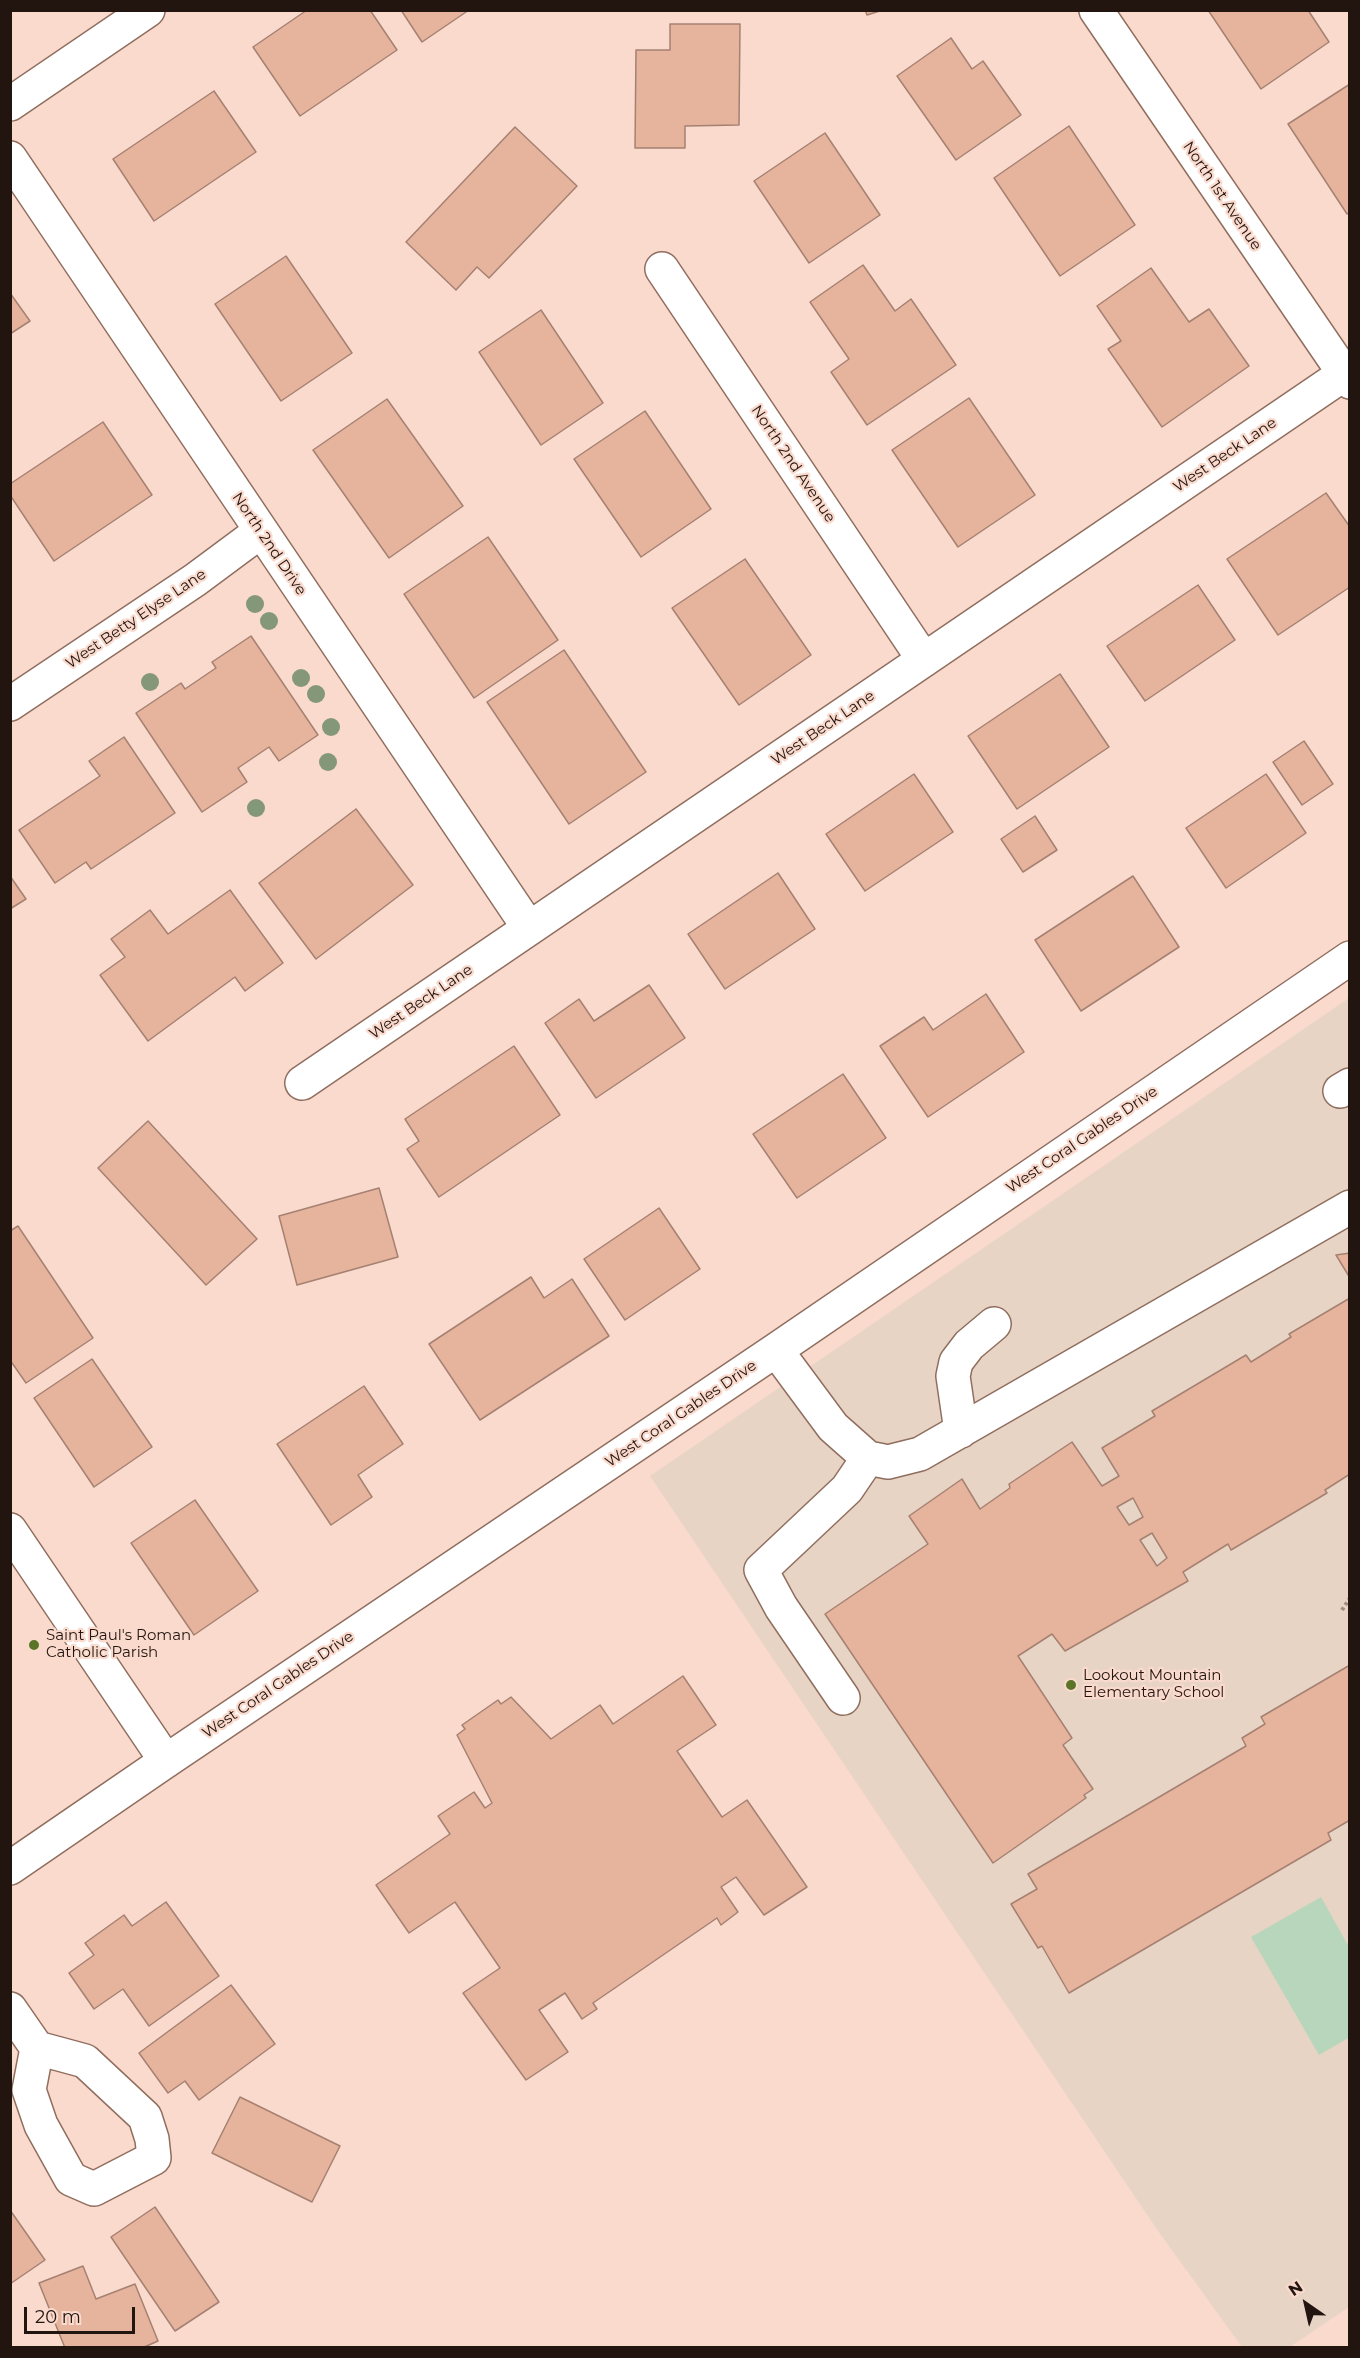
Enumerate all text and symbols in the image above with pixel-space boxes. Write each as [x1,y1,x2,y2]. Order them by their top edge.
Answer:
street label: North 1st Avenue [1179,138,1265,254]
street label: North 2nd Avenue [747,402,839,526]
street label: West Beck Lane [1170,414,1280,496]
street label: North 2nd Drive [228,489,310,599]
street label: West Betty Elyse Lane [62,565,210,673]
street label: West Beck Lane [768,687,878,769]
street label: West Beck Lane [366,961,476,1043]
street label: West Coral Gables Drive [1003,1083,1161,1197]
street label: West Coral Gables Drive [602,1357,760,1471]
place label: Saint Paul's Roman Catholic Parish [46,1627,191,1662]
street label: West Coral Gables Drive [199,1628,357,1742]
marker: Saint Paul's Roman Catholic Parish [27,1638,41,1652]
place label: Lookout Mountain Elementary School [1083,1667,1224,1702]
marker: Lookout Mountain Elementary School [1064,1678,1078,1692]
north arrow [1276,2274,1336,2334]
text: N [1285,2277,1306,2300]
scale bar [27,2295,138,2333]
text: 20 m [35,2306,81,2328]

